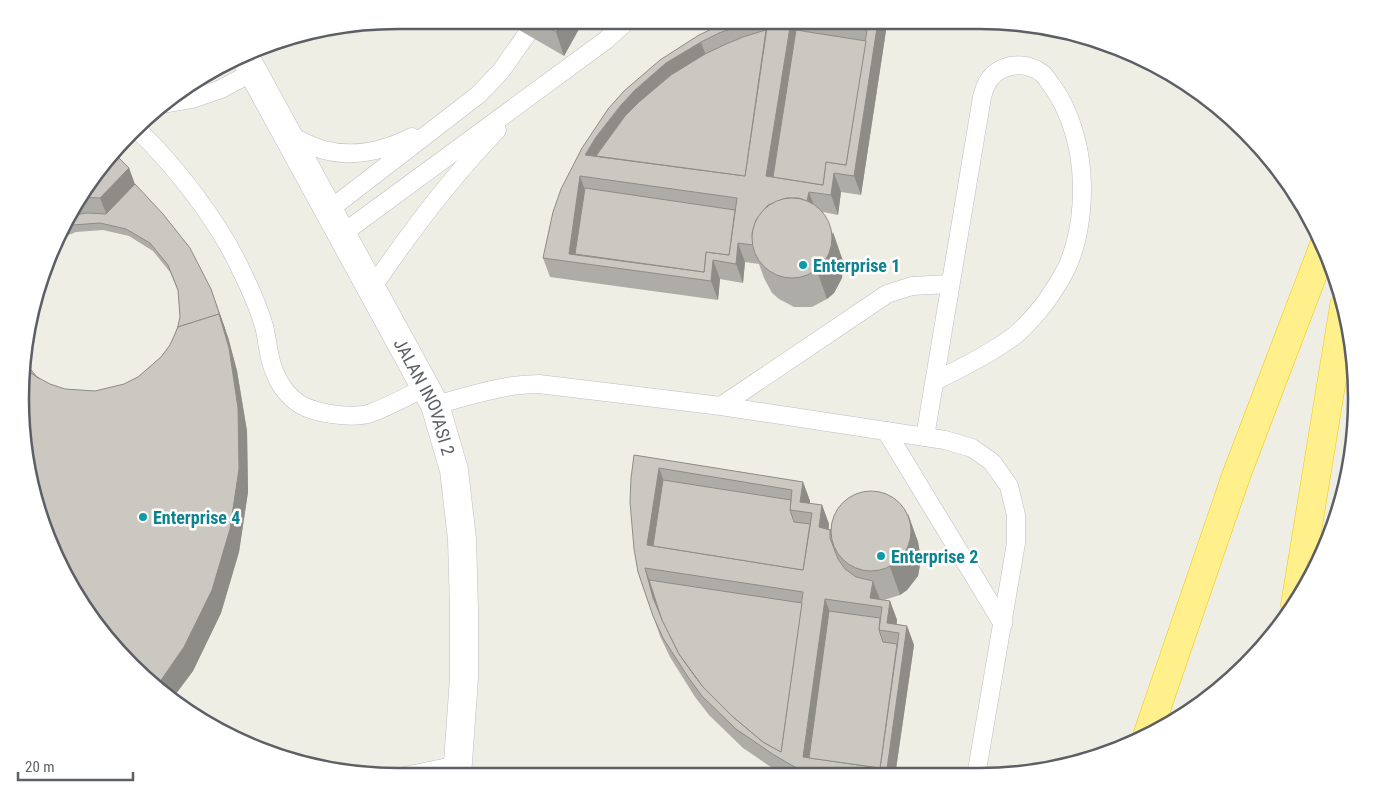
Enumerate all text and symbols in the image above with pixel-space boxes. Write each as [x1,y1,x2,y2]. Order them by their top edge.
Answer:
place label: Enterprise 1 [813,255,900,276]
marker: Enterprise 1 [797,259,809,271]
street label: JALAN INOVASI 2 [390,334,460,458]
place label: Enterprise 4 [153,507,240,528]
marker: Enterprise 4 [137,511,149,523]
place label: Enterprise 2 [891,546,978,567]
marker: Enterprise 2 [875,550,887,562]
scale bar [18,750,132,782]
text: 20 m [25,758,55,776]

